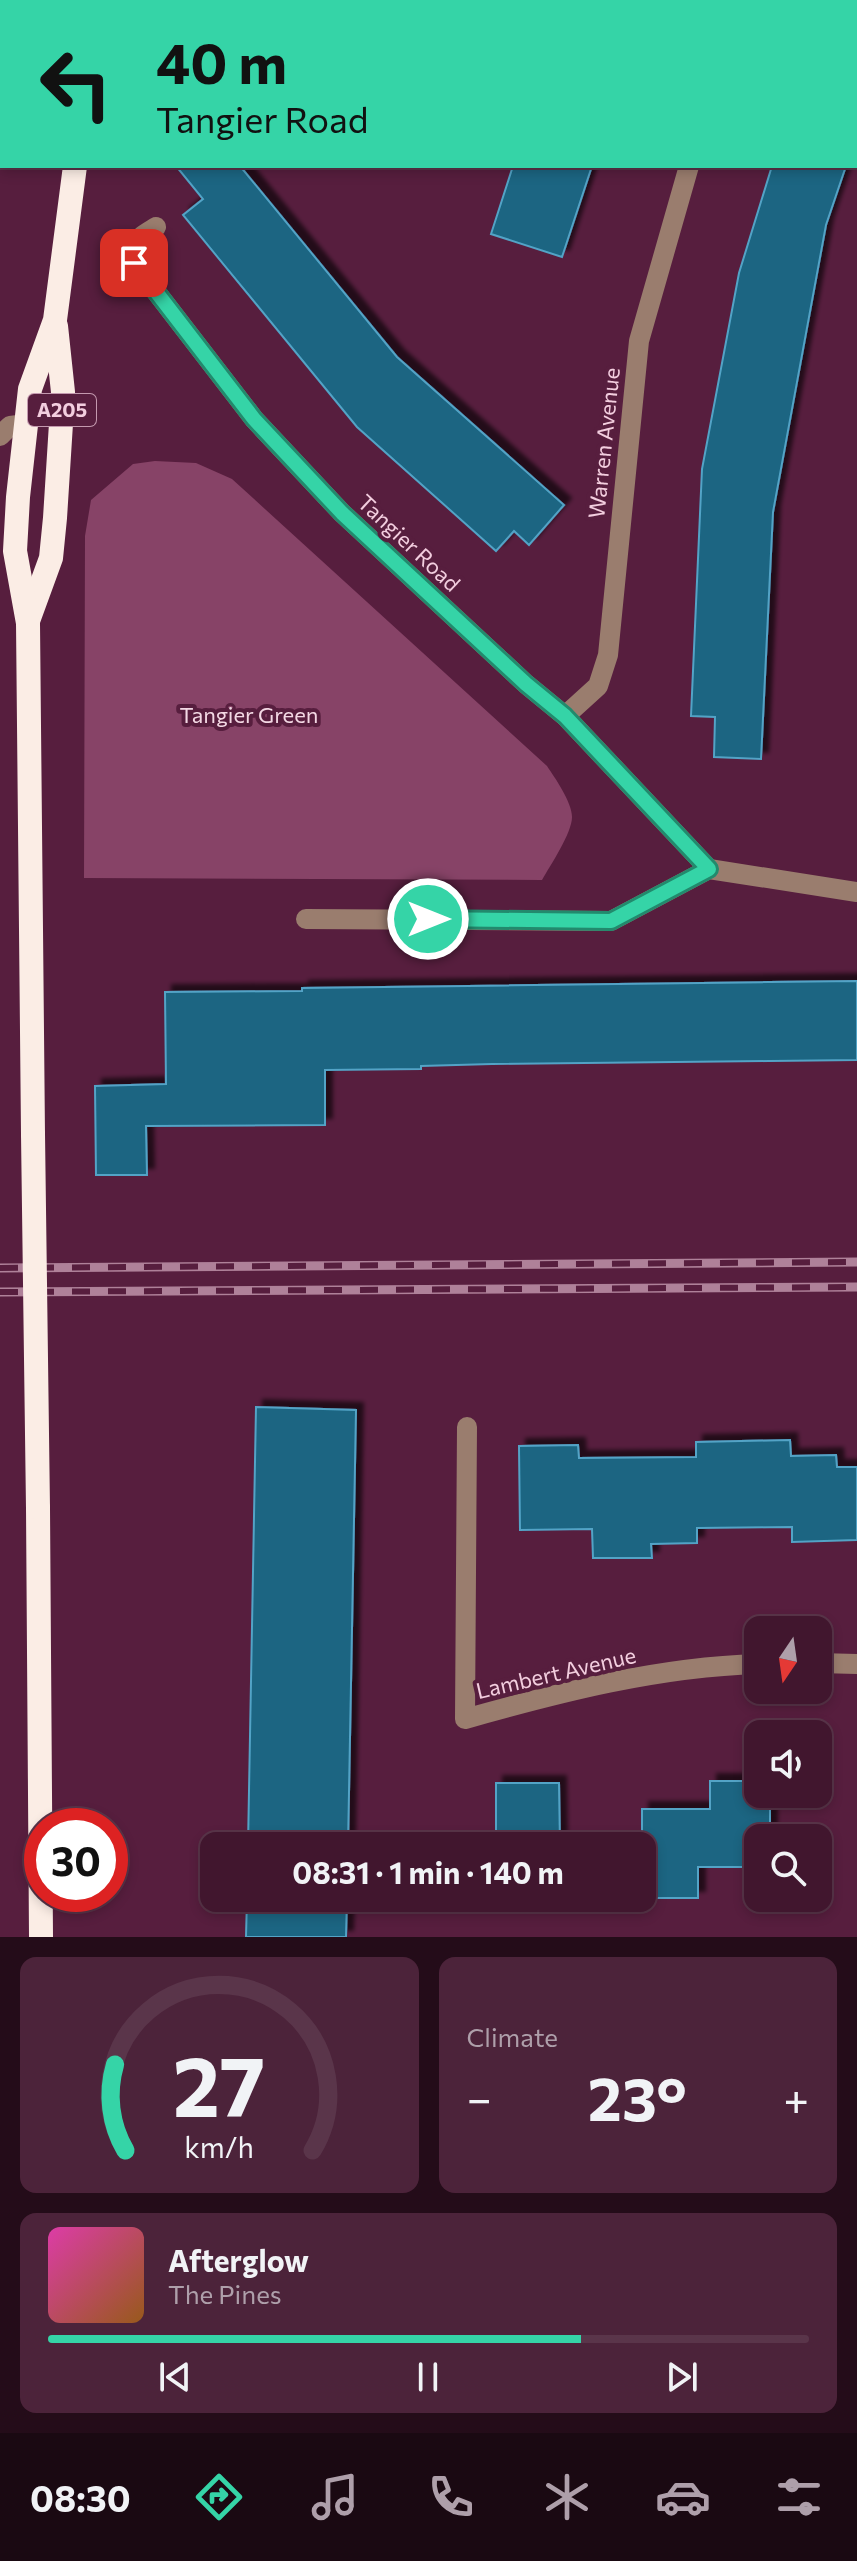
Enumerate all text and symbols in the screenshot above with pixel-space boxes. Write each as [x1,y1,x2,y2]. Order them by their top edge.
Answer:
text: 40 m [156,27,287,96]
icon: left [24,32,128,136]
text: Tangier Road [156,96,369,140]
pin [100,229,168,297]
icon: arrive [112,241,156,285]
street label: Warren Avenue [582,366,625,520]
road number: A205 [28,394,96,426]
street label: Tangier Road [353,488,466,597]
park label: Tangier Green [180,701,318,728]
position arrow [386,877,470,961]
north arrow [744,1616,832,1704]
map controls [744,1616,832,1912]
street label: Lambert Avenue [473,1641,638,1704]
button: sound [744,1720,832,1808]
speed limit sign: 30 [24,1808,128,1912]
button: search [744,1824,832,1912]
text: 08:31 · 1 min · 140 m [292,1853,564,1890]
text: Climate [467,2021,558,2052]
text: 27 [173,2032,266,2134]
text: 23° [588,2060,687,2133]
text: − [467,2070,492,2124]
text: + [783,2070,809,2124]
text: km/h [184,2129,254,2164]
text: Afterglow [168,2241,309,2278]
text: The Pines [168,2278,282,2309]
icon: previous [153,2355,197,2399]
icon: pause [406,2355,450,2399]
icon: next [660,2355,704,2399]
icon: directions [191,2469,247,2525]
icon: music [307,2469,363,2525]
icon: phone [423,2469,479,2525]
icon: climate [539,2469,595,2525]
icon: car [655,2469,711,2525]
icon: filters [771,2469,827,2525]
text: 08:30 [30,2475,131,2519]

